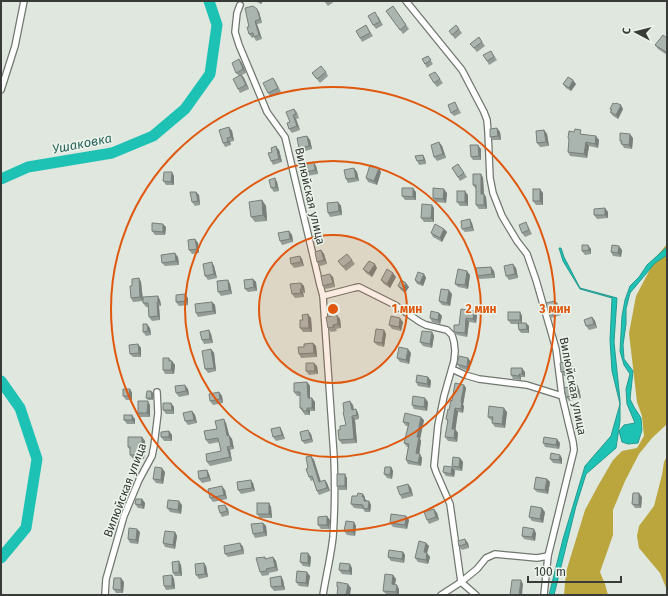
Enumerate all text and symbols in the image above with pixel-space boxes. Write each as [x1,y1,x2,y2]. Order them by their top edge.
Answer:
north arrow [616,12,656,52]
text: С [620,26,633,35]
water label: Ушаковка [51,130,113,157]
street label: Вилюйская улица [292,146,328,246]
centre of rings [326,302,340,316]
text: 1 мин [392,302,422,316]
text: 2 мин [465,302,497,316]
text: 3 мин [538,302,571,316]
street label: Вилюйская улица [557,336,589,436]
street label: Вилюйская улица [101,441,149,539]
scale bar [528,558,621,584]
text: 100 m [534,565,566,579]

